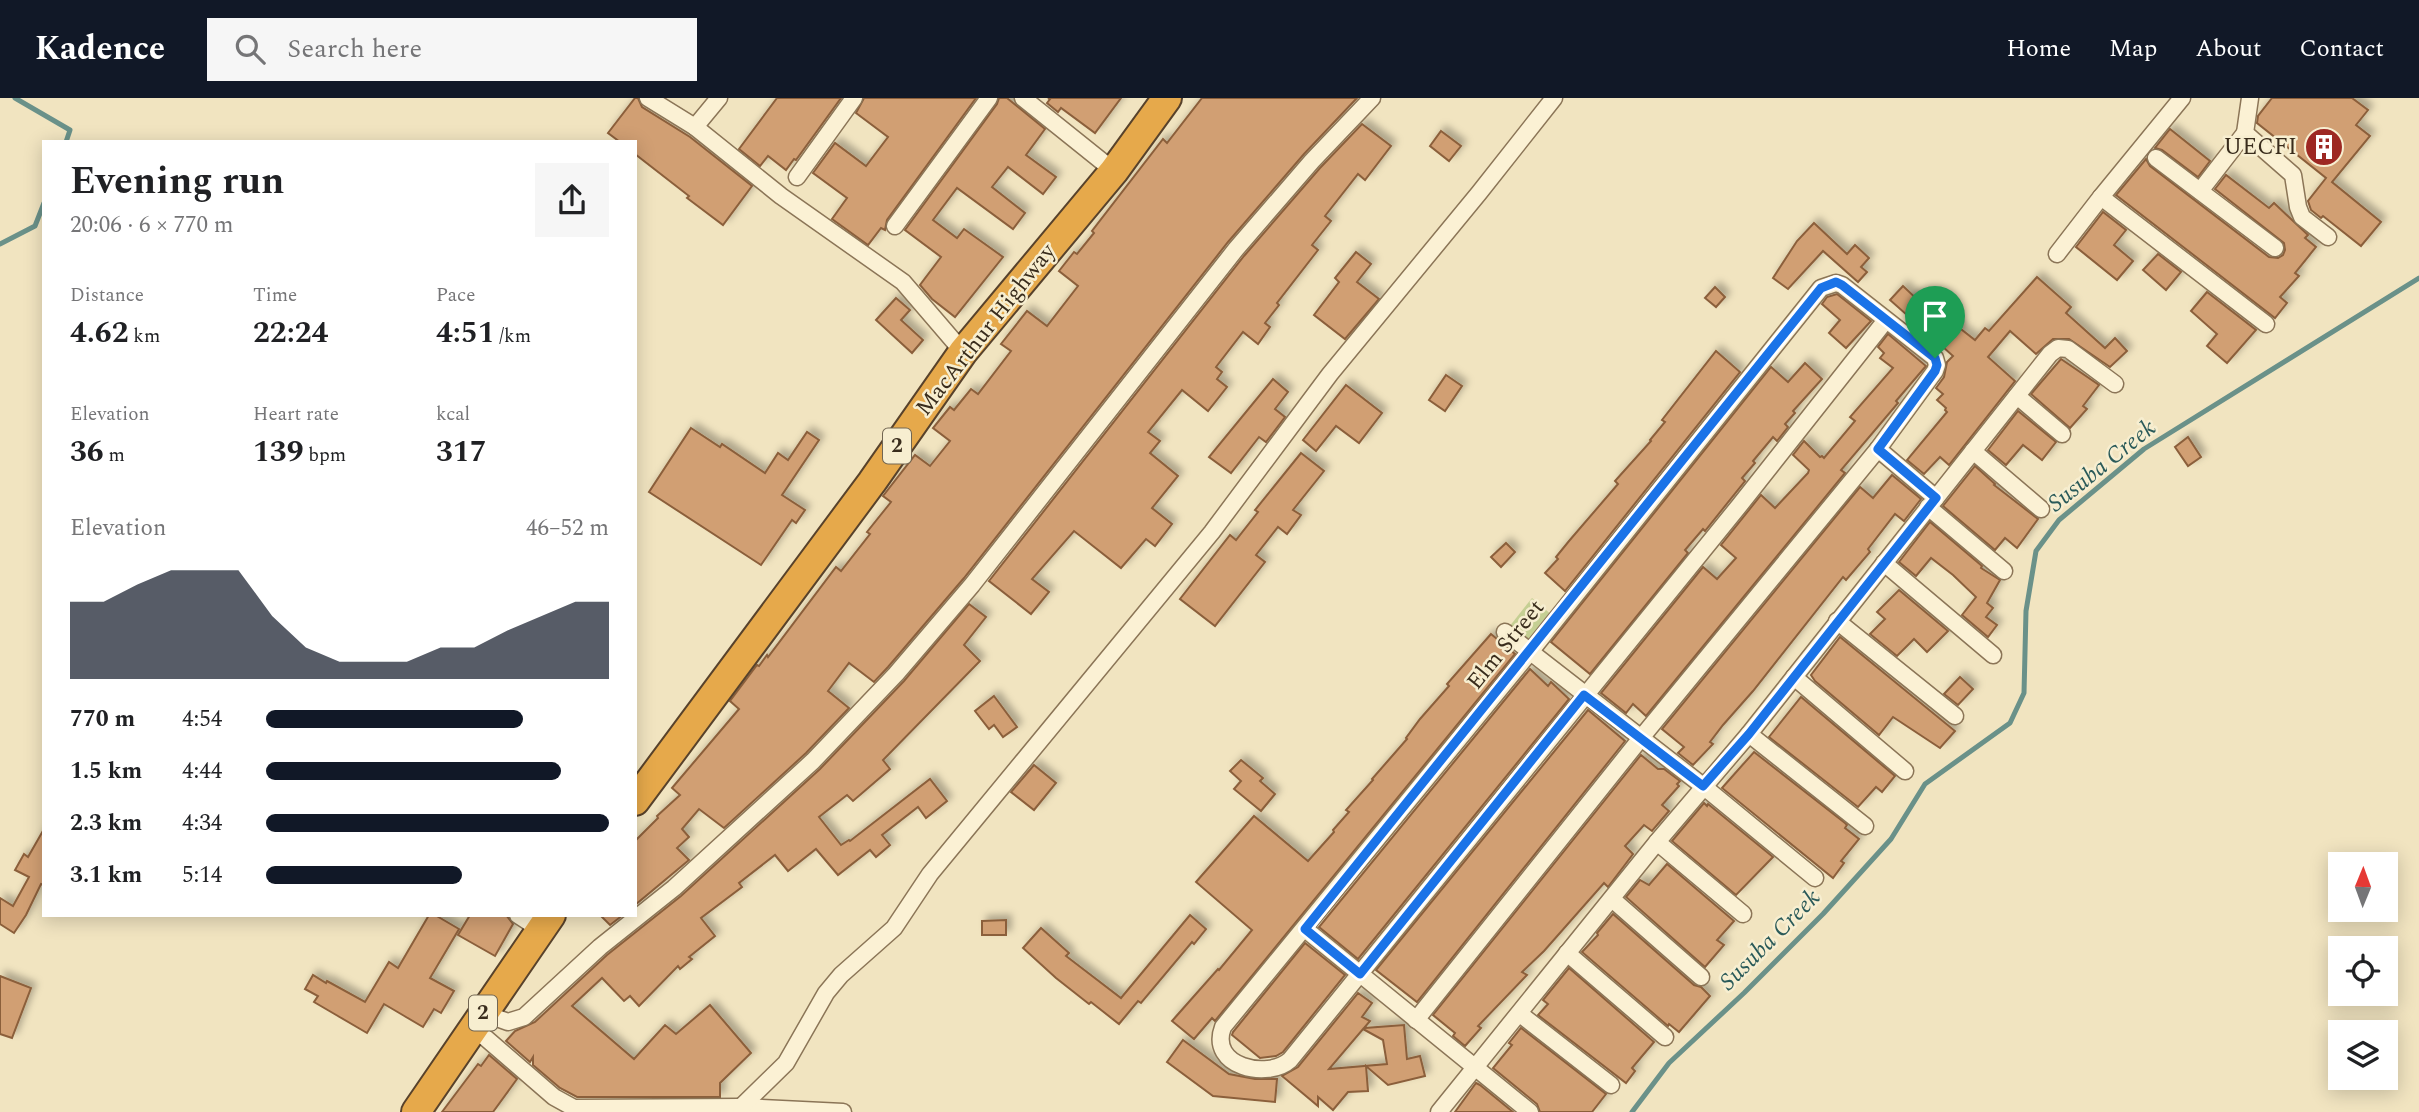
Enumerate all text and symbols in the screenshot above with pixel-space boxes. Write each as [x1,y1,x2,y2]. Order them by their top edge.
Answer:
search box [207,18,697,81]
text: Kadence [35,24,165,74]
text: Search here [287,29,422,69]
icon: search [231,30,269,68]
text: Home [2006,31,2071,67]
text: Map [2109,31,2157,67]
text: About [2195,31,2261,67]
text: Contact [2299,31,2384,67]
building icon: UECFI [2303,126,2345,168]
place label: UECFI [2224,130,2297,165]
text: Evening run [70,153,284,211]
button: share [535,163,609,237]
text: 20:06 · 6 × 770 m [70,208,234,243]
street label: MacArthur Highway [907,235,1065,424]
text: Distance [70,281,144,310]
text: Time [253,281,297,310]
text: Pace [436,281,475,310]
pin [1905,286,1965,358]
icon: arrive [1916,297,1954,335]
text: 4.62 [70,310,129,356]
text: 22:24 [253,310,328,356]
text: 4:51 [436,310,495,356]
text: km [129,322,160,351]
text: /km [495,322,531,351]
text: Elevation [70,400,150,429]
text: Heart rate [253,400,339,429]
text: kcal [436,400,470,429]
water label: Susuba Creek [2040,411,2164,521]
road number: 2 [883,428,911,464]
text: 36 [70,429,104,475]
text: 139 [253,429,304,475]
text: 317 [436,429,487,475]
text: m [104,441,125,470]
text: bpm [304,441,346,470]
text: Elevation [70,511,166,546]
text: 46–52 m [526,511,609,546]
street label: Elm Street [1459,592,1553,698]
text: 770 m [70,702,135,737]
text: 4:54 [182,702,222,737]
text: 1.5 km [70,754,142,789]
text: 4:44 [182,754,222,789]
text: 2.3 km [70,806,142,841]
text: 4:34 [182,806,222,841]
north arrow [2328,852,2398,922]
map controls [2328,852,2398,1090]
text: 3.1 km [70,858,142,893]
text: 5:14 [182,858,222,893]
water label: Susuba Creek [1711,881,1829,999]
button: locate [2328,936,2398,1006]
road number: 2 [469,996,497,1030]
button: layers [2328,1020,2398,1090]

